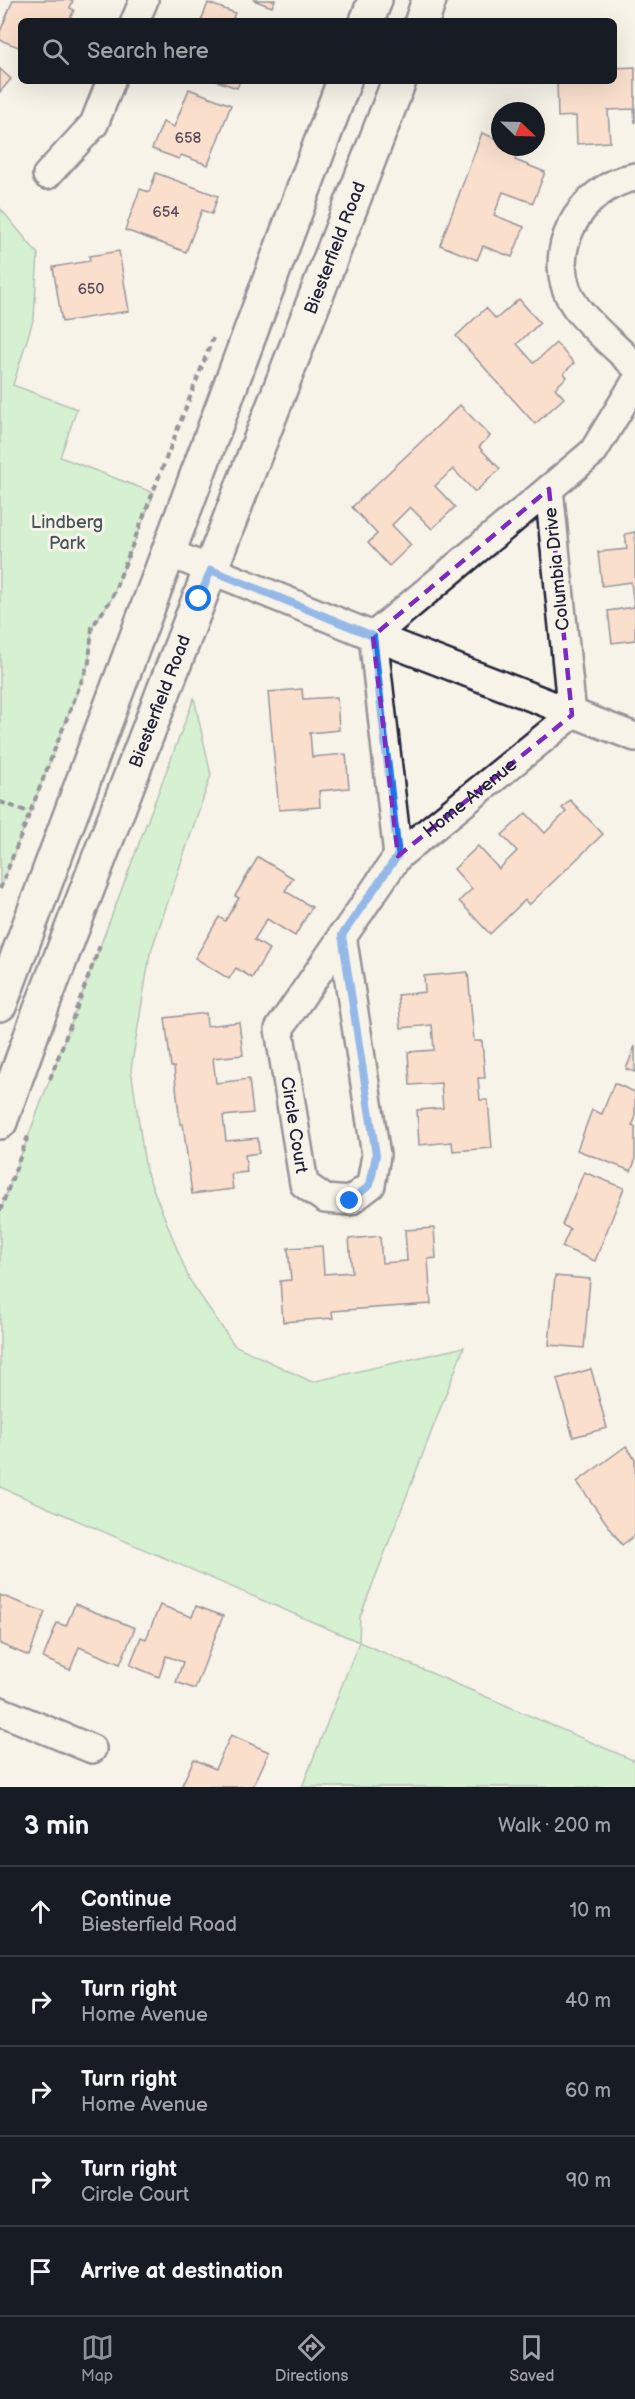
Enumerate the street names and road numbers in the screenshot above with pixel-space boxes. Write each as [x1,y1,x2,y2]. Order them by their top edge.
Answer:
street label: Biesterfield Road [300,179,370,317]
street label: Columbia Drive [540,506,574,632]
street label: Biesterfield Road [125,632,195,771]
street label: Home Avenue [419,753,521,842]
street label: Circle Court [276,1075,312,1175]

